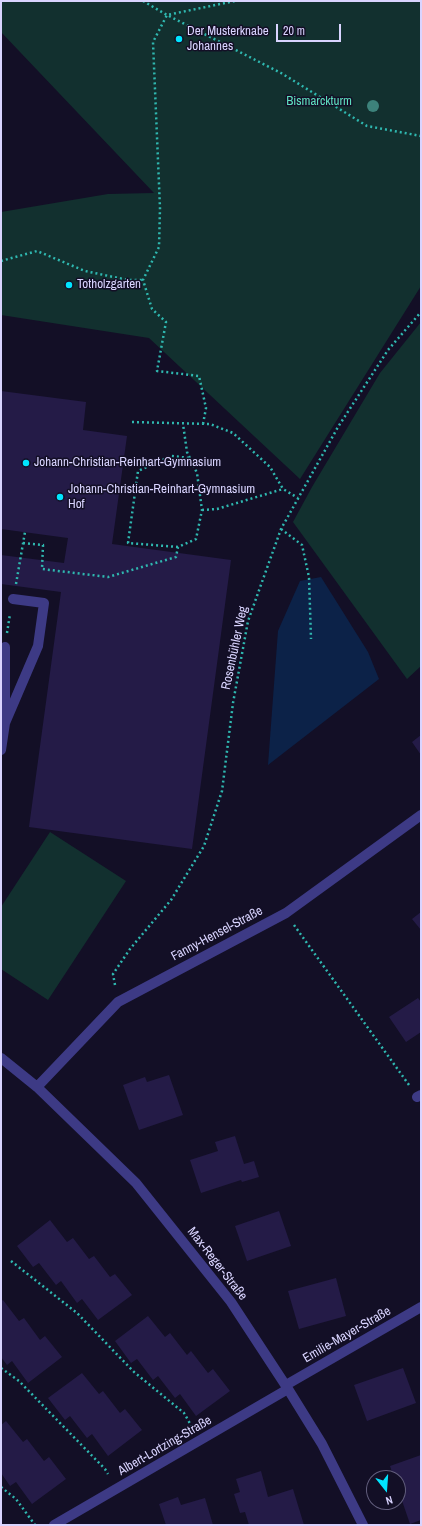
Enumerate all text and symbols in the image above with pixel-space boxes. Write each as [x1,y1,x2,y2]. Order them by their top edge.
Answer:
scale bar [278,16,343,42]
text: 20 m [283,23,305,39]
place label: Der Musterknabe Johannes [187,24,269,55]
marker: Der Musterknabe Johannes [174,34,184,44]
park label: Bismarckturm [286,94,352,110]
place label: Totholzgarten [77,277,141,293]
marker: Totholzgarten [64,280,74,290]
place label: Johann-Christian-Reinhart-Gymnasium [34,455,221,471]
marker: Johann-Christian-Reinhart-Gymnasium [21,458,31,468]
place label: Johann-Christian-Reinhart-Gymnasium Hof [68,482,255,513]
marker: Johann-Christian-Reinhart-Gymnasium Hof [55,492,65,502]
street label: Rosenbühler Weg [219,605,251,691]
street label: Fanny-Hensel-Straße [169,903,265,965]
street label: Max-Reger-Straße [184,1224,250,1304]
street label: Emilie-Mayer-Straße [300,1304,394,1366]
street label: Albert-Lortzing-Straße [115,1413,215,1479]
north arrow [366,1470,406,1510]
text: N [384,1493,394,1508]

